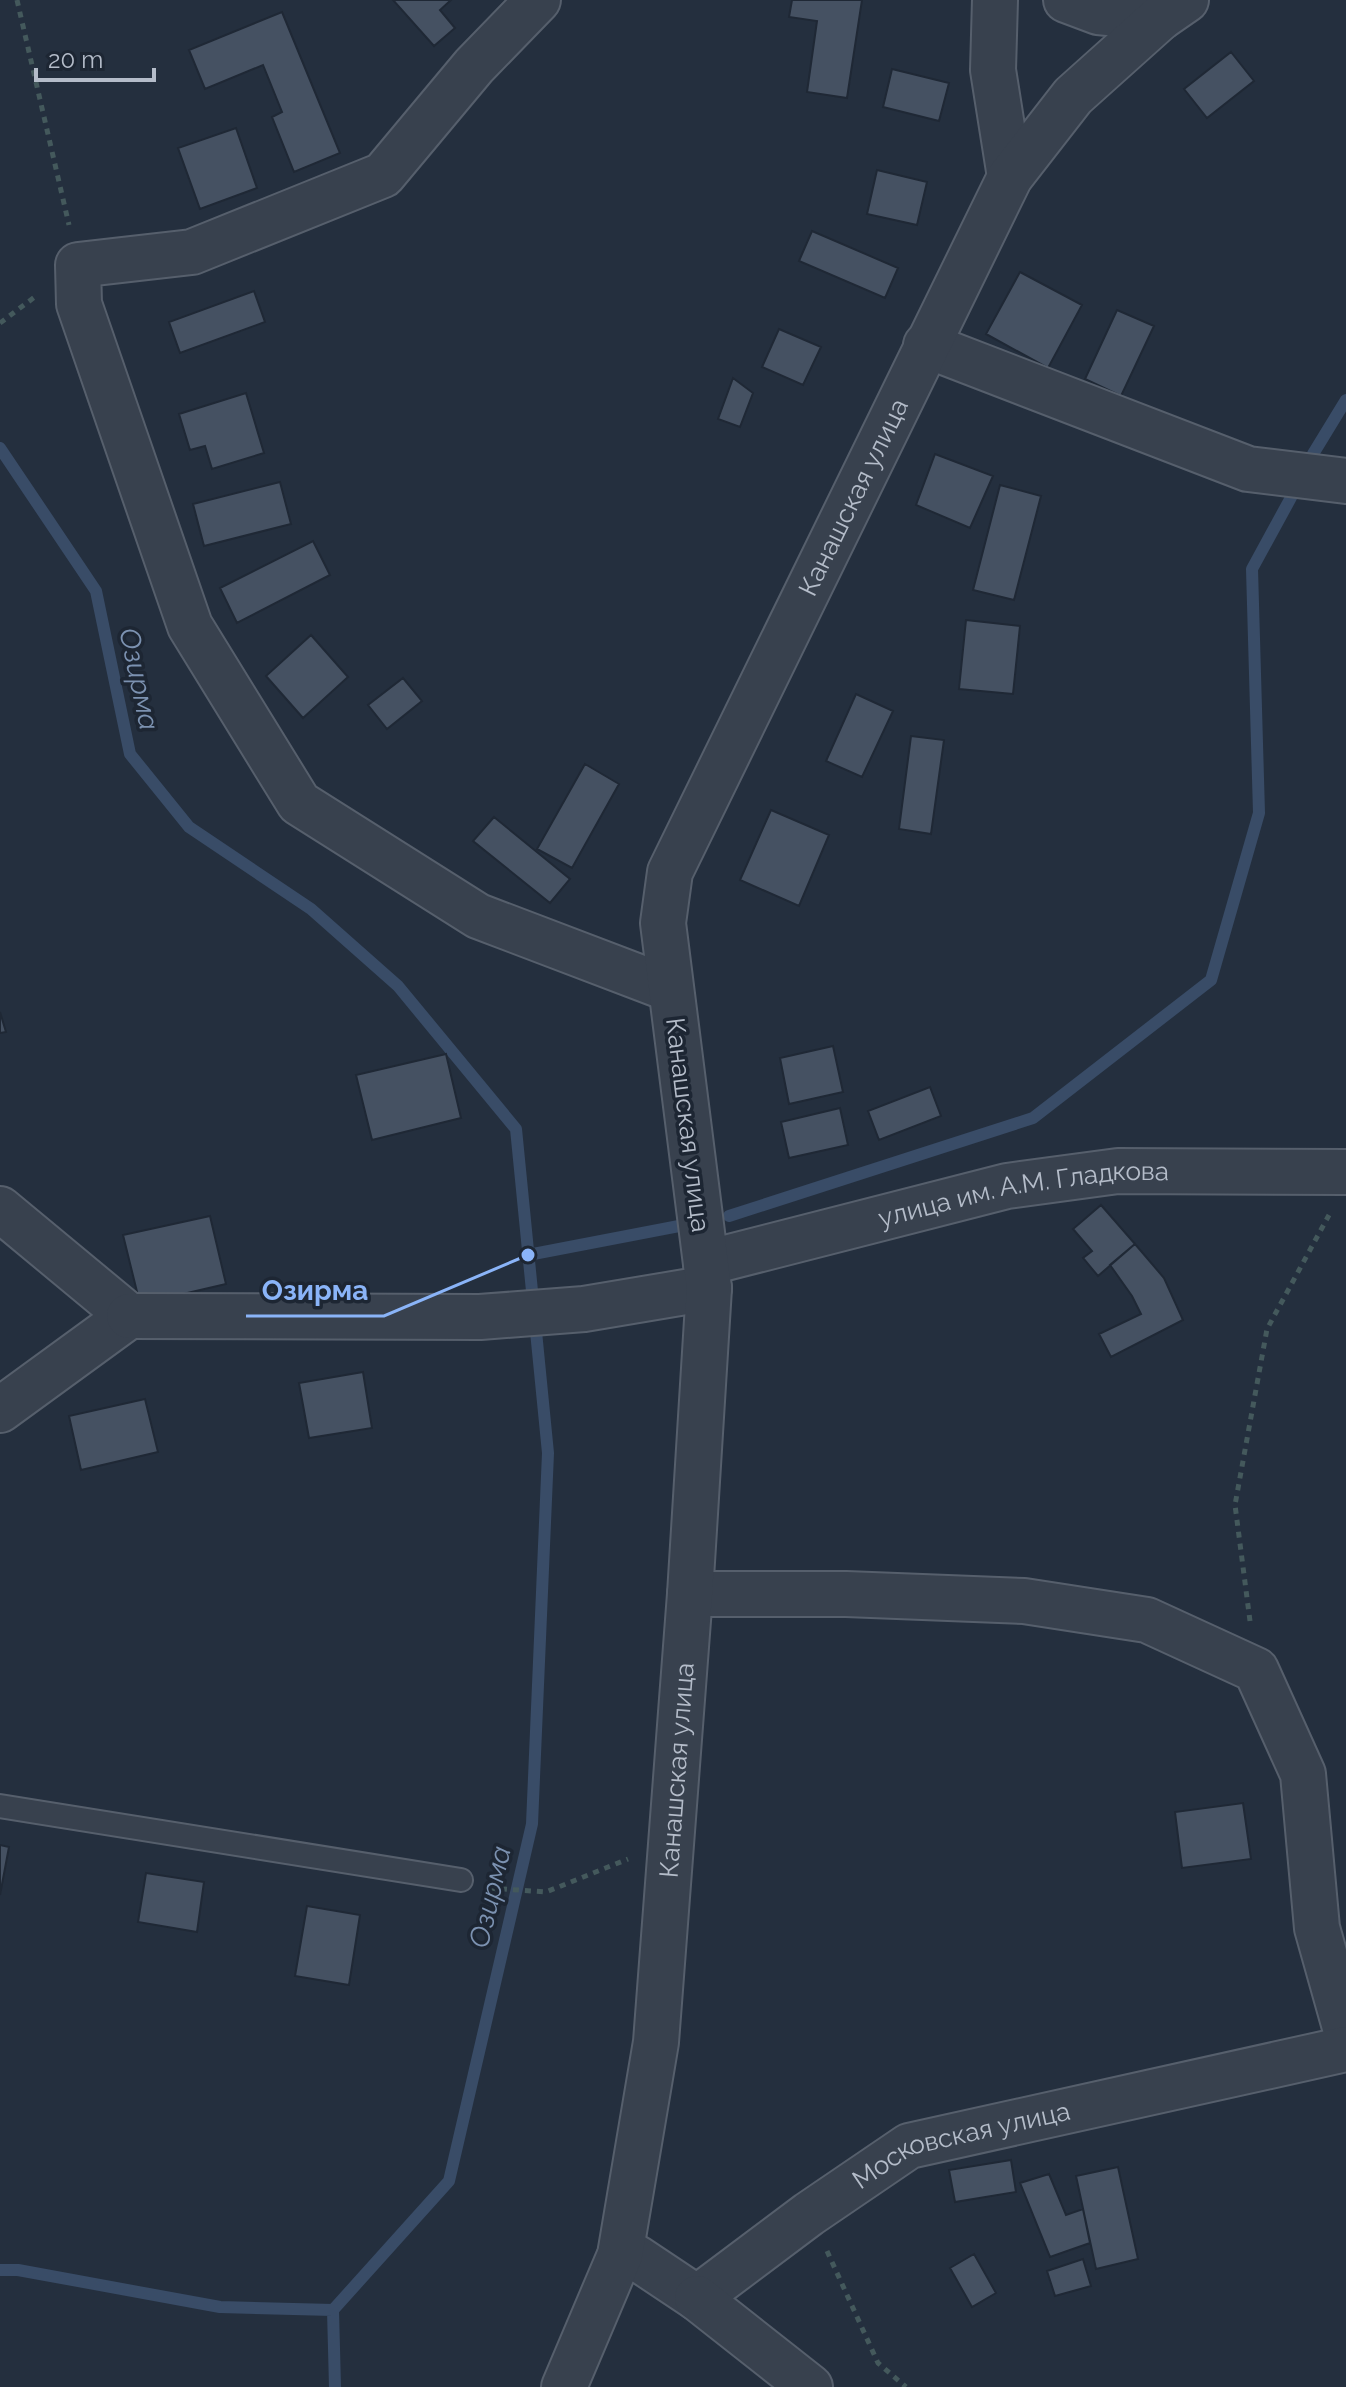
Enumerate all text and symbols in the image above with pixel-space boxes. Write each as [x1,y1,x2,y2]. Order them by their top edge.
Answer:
scale bar [36,32,154,82]
text: 20 m [48,45,103,74]
street label: Канашская улица [793,394,914,601]
water label: Озирма [112,625,166,733]
street label: Канашская улица [660,1016,716,1234]
street label: улица им. А.М. Гладкова [875,1156,1169,1233]
callout: Озирма [246,1264,384,1316]
text: Озирма [262,1274,368,1307]
street label: Канашская улица [654,1662,700,1879]
water label: Озирма [462,1843,518,1951]
street label: Московская улица [847,2096,1073,2195]

